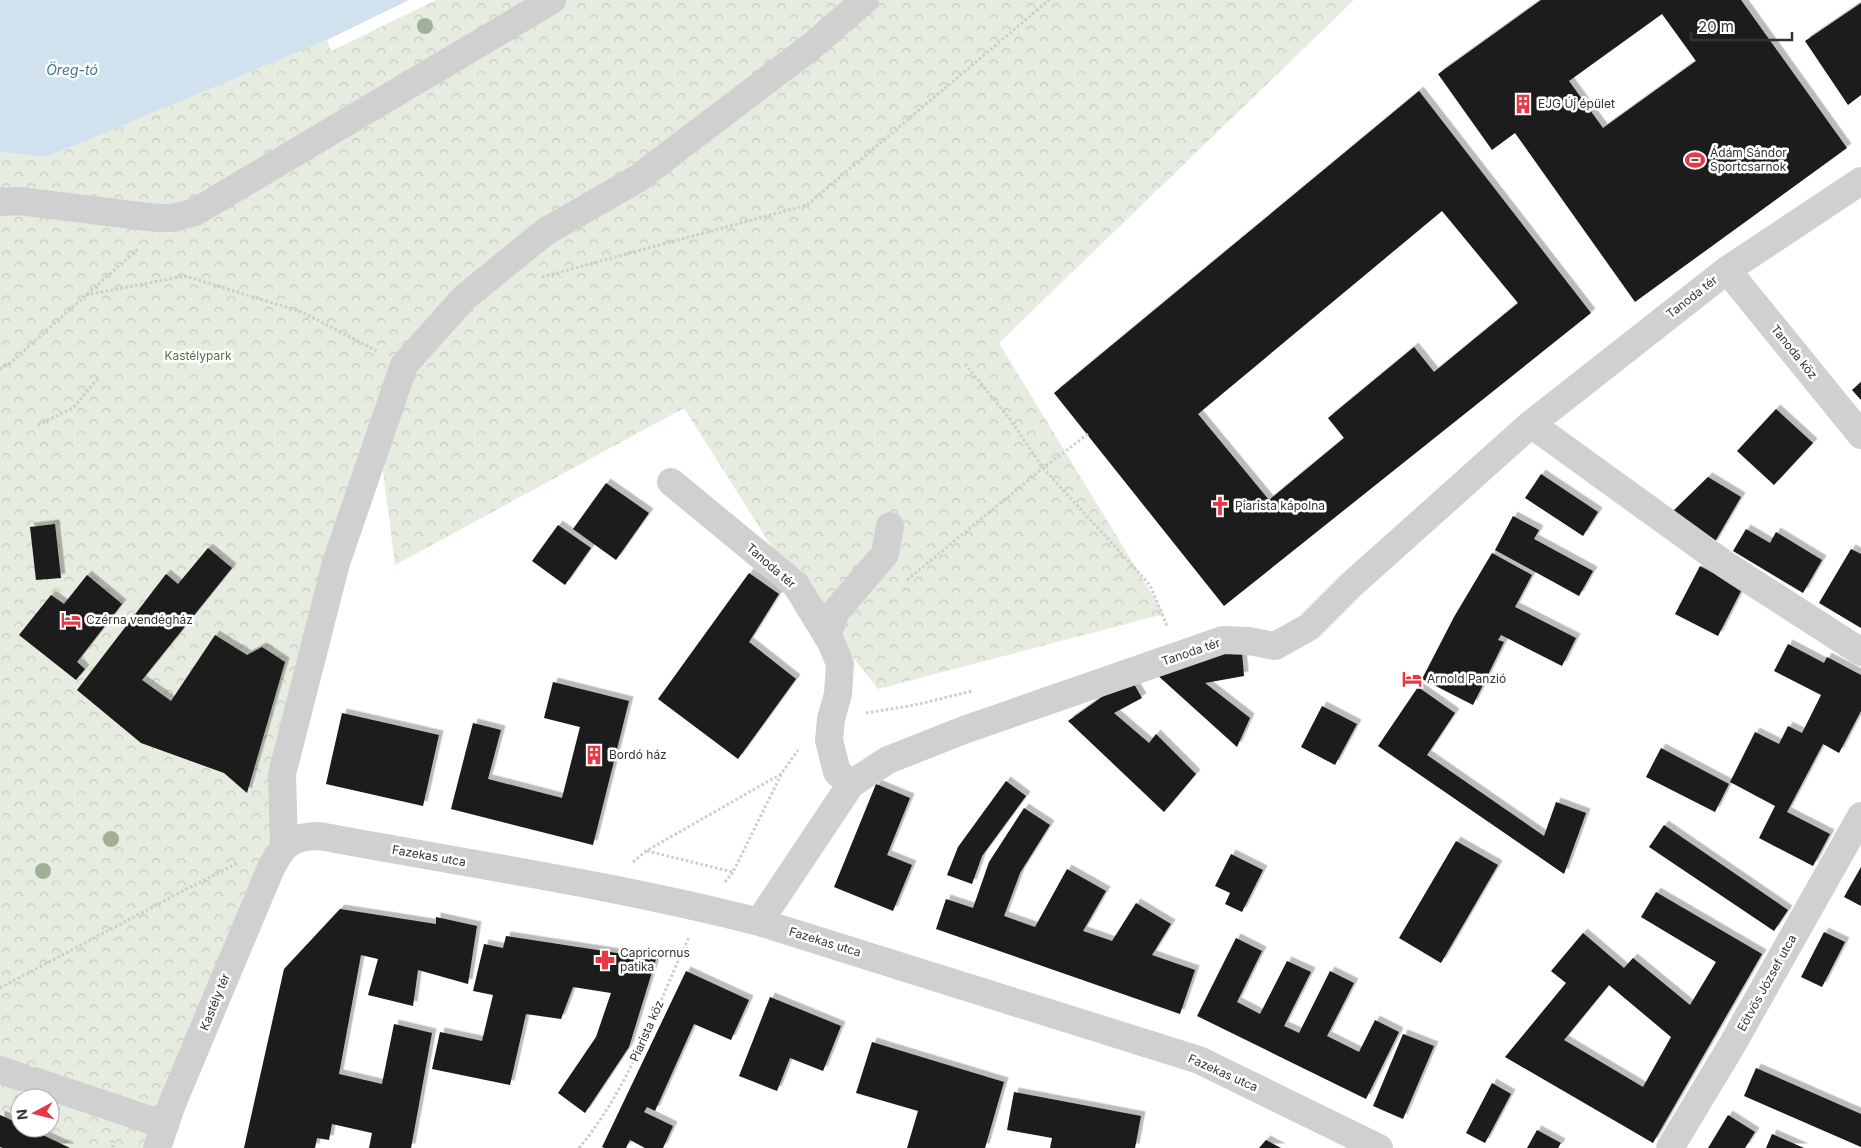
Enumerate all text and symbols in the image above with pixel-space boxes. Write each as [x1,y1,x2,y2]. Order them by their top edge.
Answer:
scale bar [1691,10,1792,42]
text: 20 m [1698,17,1734,36]
water label: Öreg-tó [46,61,98,78]
building icon: EJG Új épület [1512,93,1534,115]
place label: EJG Új épület [1538,96,1615,111]
place label: Ádám Sándor Sportcsarnok [1710,145,1787,174]
sports icon: Ádám Sándor Sportcsarnok [1684,149,1706,171]
street label: Tanoda tér [1663,272,1721,321]
street label: Tanoda köz [1768,322,1821,382]
park label: Kastélypark [164,348,232,363]
church icon: Piarista kápolna [1209,495,1231,517]
place label: Piarista kápolna [1235,498,1325,513]
street label: Tanoda tér [744,540,800,591]
hotel icon: Czérna vendégház [60,609,82,631]
place label: Czérna vendégház [86,612,193,627]
street label: Tanoda tér [1160,634,1222,668]
hotel icon: Arnold Panzió [1401,668,1423,690]
place label: Arnold Panzió [1427,671,1506,686]
building icon: Bordó ház [583,744,605,766]
place label: Bordó ház [609,747,667,762]
street label: Fazekas utca [391,842,467,869]
street label: Fazekas utca [787,923,863,960]
street label: Eötvös József utca [1734,932,1799,1034]
place label: Capricornus patika [620,945,690,974]
pharmacy icon: Capricornus patika [594,949,616,971]
street label: Kastély tér [196,971,233,1033]
street label: Piarista köz [626,998,667,1064]
street label: Fazekas utca [1186,1051,1260,1095]
north arrow [10,1088,60,1138]
text: N [13,1108,31,1121]

